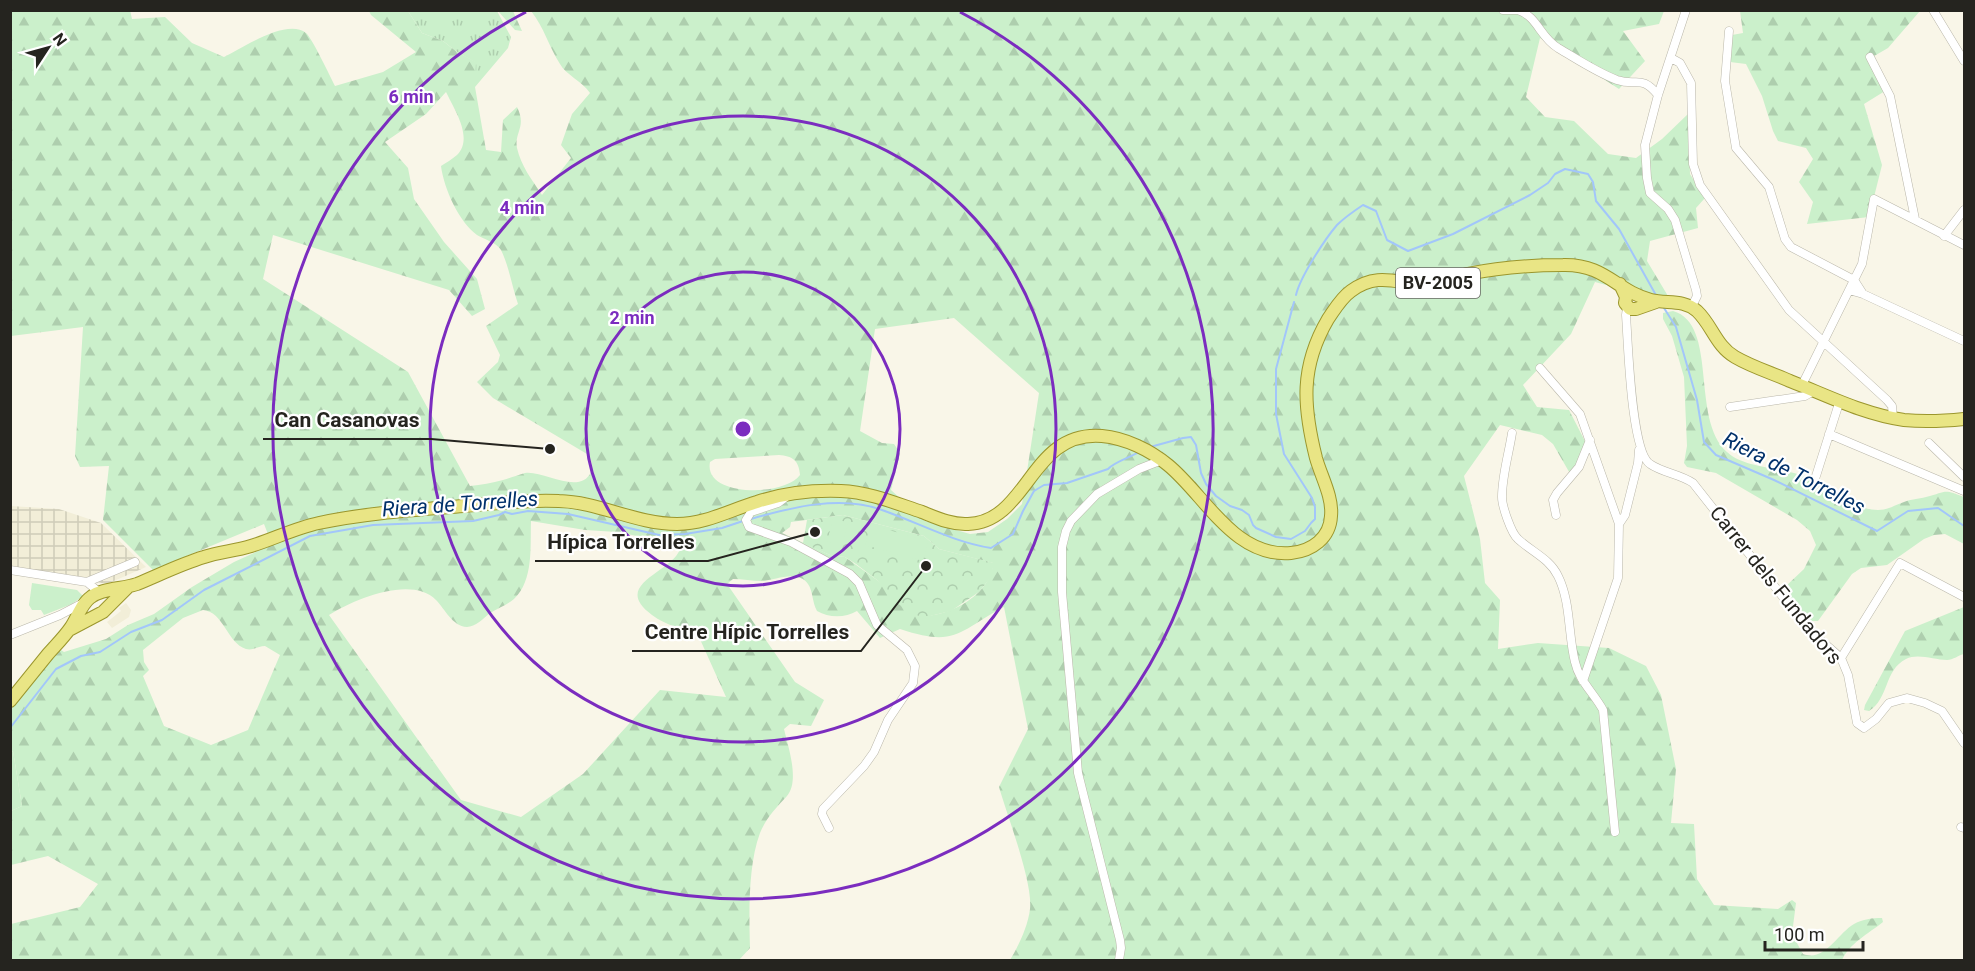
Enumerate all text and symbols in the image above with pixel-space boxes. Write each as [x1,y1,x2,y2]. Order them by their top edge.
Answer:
north arrow [18,18,78,78]
text: N [49,29,71,50]
text: 6 min [388,86,434,107]
text: 4 min [499,197,545,218]
road number: BV-2005 [1396,268,1480,298]
text: 2 min [609,307,655,328]
callout: Can Casanovas [263,400,431,439]
text: Can Casanovas [275,408,420,432]
centre of rings [733,419,753,439]
water label: Riera de Torrelles [1719,427,1869,519]
water label: Riera de Torrelles [381,487,539,521]
street label: Carrer dels Fundadors [1705,501,1847,669]
callout: Hípica Torrelles [535,522,708,561]
text: Hípica Torrelles [547,530,695,554]
callout: Centre Hípic Torrelles [632,612,861,651]
text: Centre Hípic Torrelles [645,620,849,644]
scale bar [1765,914,1862,952]
text: 100 m [1774,924,1825,945]

